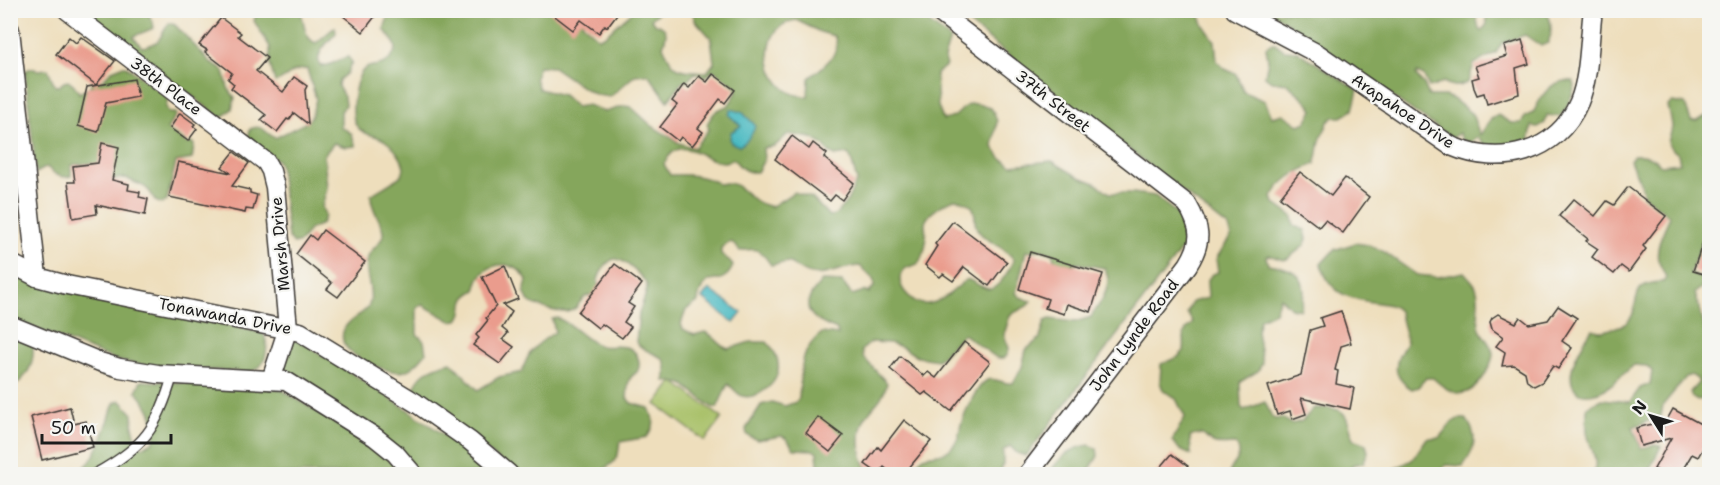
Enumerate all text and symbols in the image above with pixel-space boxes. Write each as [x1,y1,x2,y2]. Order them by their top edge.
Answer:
street label: 38th Place [126,52,206,120]
street label: 37th Street [1011,65,1095,137]
street label: Arapahoe Drive [1347,69,1459,153]
street label: Marsh Drive [265,196,295,292]
street label: John Lynde Road [1085,274,1183,396]
street label: Tonawanda Drive [157,293,293,339]
north arrow [1621,386,1681,446]
text: N [1627,396,1652,419]
scale bar [42,407,171,445]
text: 50 m [51,416,96,440]

